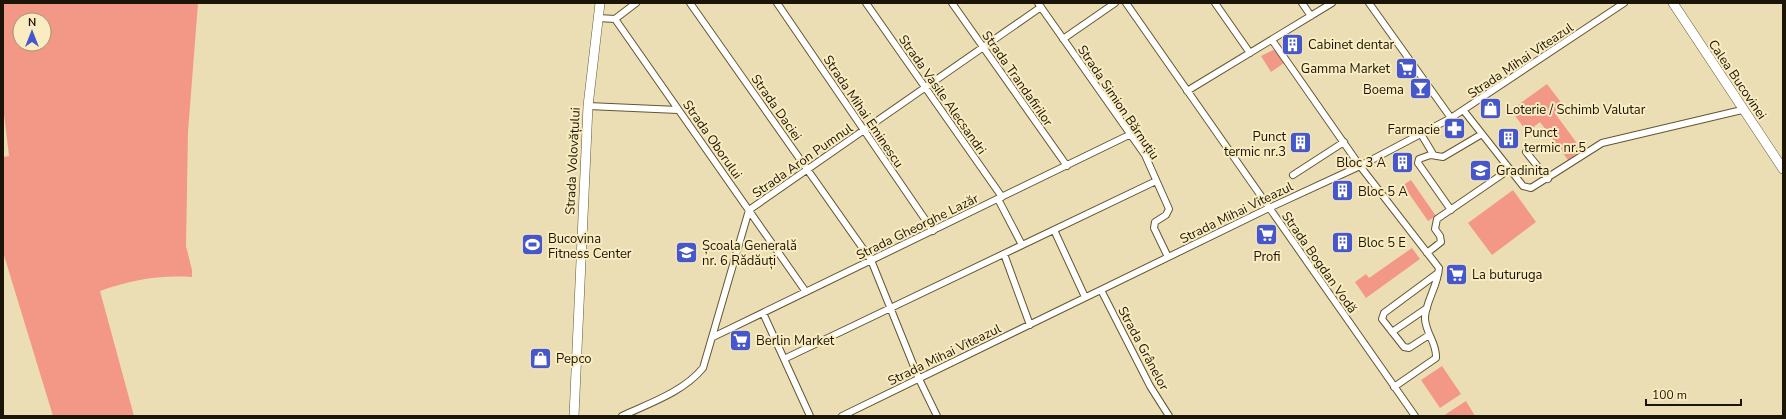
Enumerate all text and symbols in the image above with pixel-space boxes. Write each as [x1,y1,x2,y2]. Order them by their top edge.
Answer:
north arrow [12,12,52,52]
text: N [28,15,36,30]
street label: Strada Mihai Viteazul [1464,19,1577,103]
street label: Strada Trandafirilor [978,27,1057,130]
street label: Strada Vasile Alecsandri [894,31,990,158]
building icon: Cabinet dentar [1280,31,1306,57]
place label: Cabinet dentar [1308,36,1395,54]
street label: Calea Bucovinei [1704,36,1770,123]
street label: Strada Simion Bărnuțiu [1073,42,1163,163]
street label: Strada Mihai Eminescu [819,52,908,171]
supermarket icon: Gamma Market [1393,55,1419,81]
place label: Gamma Market [1301,60,1390,78]
street label: Strada Daciei [747,71,806,144]
bar icon: Boema [1407,76,1433,102]
place label: Boema [1363,81,1404,99]
street label: Strada Oborului [678,96,746,183]
shop icon: Loterie / Schimb Valutar [1477,96,1503,122]
place label: Loterie / Schimb Valutar [1506,101,1646,119]
street label: Strada Volovățului [561,107,585,215]
pharmacy icon: Farmacie [1442,116,1468,142]
street label: Strada Aron Pumnul [749,119,857,202]
place label: Farmacie [1388,121,1440,139]
place label: Punct termic nr.5 [1524,124,1586,157]
building icon: Punct termic nr.5 [1495,126,1521,152]
place label: Punct termic nr.3 [1224,128,1286,161]
building icon: Punct termic nr.3 [1288,130,1314,156]
building icon: Bloc 3 A [1389,149,1415,175]
place label: Bloc 3 A [1336,154,1387,172]
school or university icon: Gradinita [1468,157,1494,183]
place label: Gradinita [1496,162,1549,180]
street label: Strada Mihai Viteazul [1177,178,1296,248]
building icon: Bloc 5 A [1329,178,1355,204]
place label: Bloc 5 A [1358,183,1408,201]
street label: Strada Gheorghe Lazăr [853,189,982,264]
street label: Strada Bogdan Vodă [1277,208,1361,317]
supermarket icon: Profi [1254,221,1280,247]
building icon: Bloc 5 E [1329,229,1355,255]
place label: Bucovina Fitness Center [548,230,632,263]
sports icon: Bucovina Fitness Center [519,232,545,258]
place label: Bloc 5 E [1358,234,1406,252]
place label: Școala Generală nr. 6 Rădăuți [702,237,797,270]
school or university icon: Școala Generală nr. 6 Rădăuți [674,239,700,265]
place label: Profi [1253,248,1281,266]
supermarket icon: La buturuga [1444,261,1470,287]
place label: La buturuga [1472,266,1542,284]
street label: Strada Grânelor [1113,303,1173,394]
street label: Strada Mihai Viteazul [885,320,1004,390]
supermarket icon: Berlin Market [728,327,754,353]
place label: Berlin Market [756,332,835,350]
shop icon: Pepco [528,345,554,371]
place label: Pepco [556,350,592,368]
scale bar [1646,381,1741,407]
text: 100 m [1652,387,1687,403]

